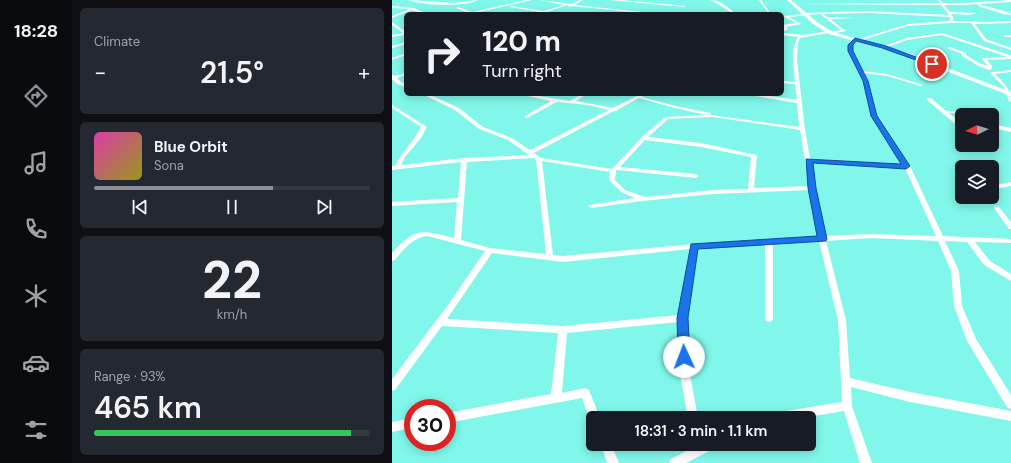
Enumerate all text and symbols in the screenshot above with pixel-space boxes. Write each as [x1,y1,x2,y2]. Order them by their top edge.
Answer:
text: 18:28 [14,19,58,43]
text: 120 m [482,23,561,60]
icon: right [416,28,468,80]
text: Climate [94,33,140,50]
pin [915,47,949,81]
text: 21.5° [200,53,264,92]
icon: arrive [921,53,943,75]
text: − [94,58,106,87]
text: + [358,58,370,87]
text: Turn right [482,59,562,83]
icon: directions [22,82,50,110]
north arrow [955,108,999,152]
map controls [955,108,999,204]
text: Blue Orbit [154,137,228,157]
icon: music [22,149,50,177]
text: Sona [154,157,184,174]
button: layers [955,160,999,204]
icon: previous [129,196,151,218]
icon: pause [221,196,243,218]
icon: next [313,196,335,218]
icon: phone [22,215,50,243]
text: 22 [202,246,262,314]
icon: climate [22,282,50,310]
text: km/h [217,306,247,323]
position arrow [663,336,705,378]
icon: car [22,349,50,377]
text: Range · 93% [94,368,166,385]
text: 465 km [94,388,202,427]
speed limit sign: 30 [404,399,456,451]
icon: filters [22,416,50,444]
text: 18:31 · 3 min · 1.1 km [635,421,767,441]

